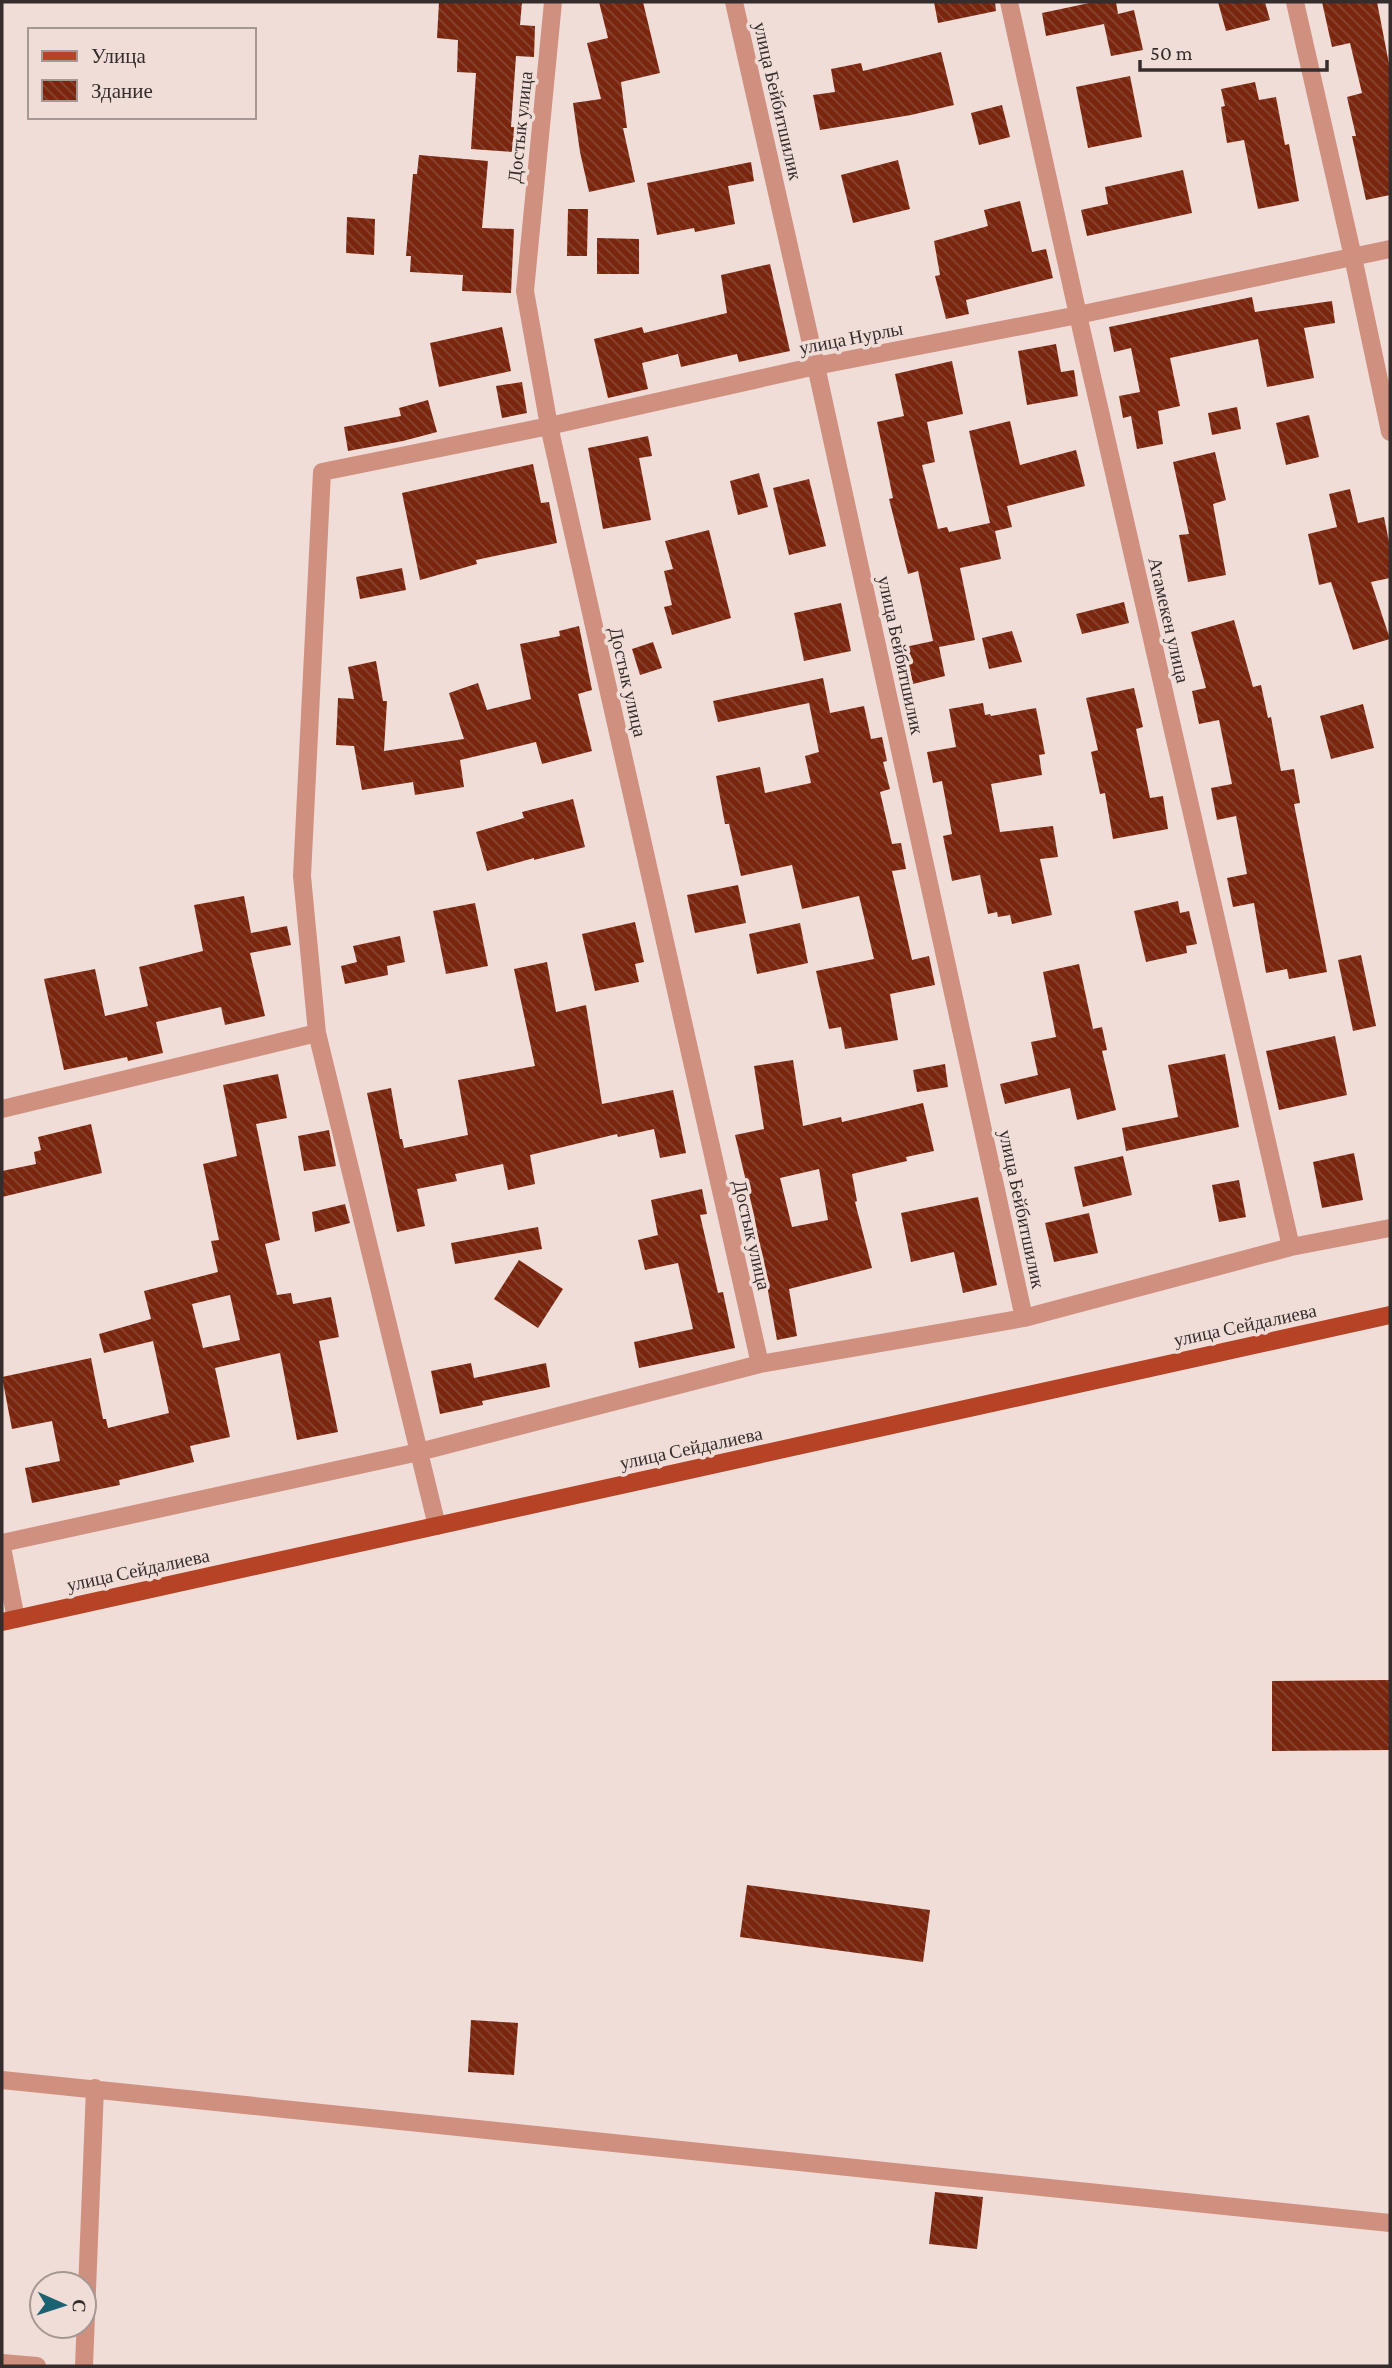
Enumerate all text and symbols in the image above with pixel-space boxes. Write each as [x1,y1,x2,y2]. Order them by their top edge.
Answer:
street label: улица Бейбитшилик [750,20,807,183]
legend [28,28,256,119]
scale bar [1140,28,1327,72]
text: 50 m [1150,41,1193,65]
text: Улица [91,44,146,68]
street label: Достык улица [504,70,536,184]
text: Здание [91,79,153,103]
street label: улица Нурлы [797,318,905,358]
street label: Атамекен улица [1144,555,1194,685]
street label: улица Бейбитшилик [874,574,928,737]
street label: Достык улица [605,625,651,740]
street label: улица Бейбитшилик [995,1128,1049,1291]
street label: Достык улица [729,1178,775,1293]
street label: улица Сейдалиева [1172,1299,1319,1350]
street label: улица Сейдалиева [618,1422,765,1473]
street label: улица Сейдалиева [65,1544,212,1595]
north arrow [28,2270,98,2340]
text: С [69,2298,90,2313]

